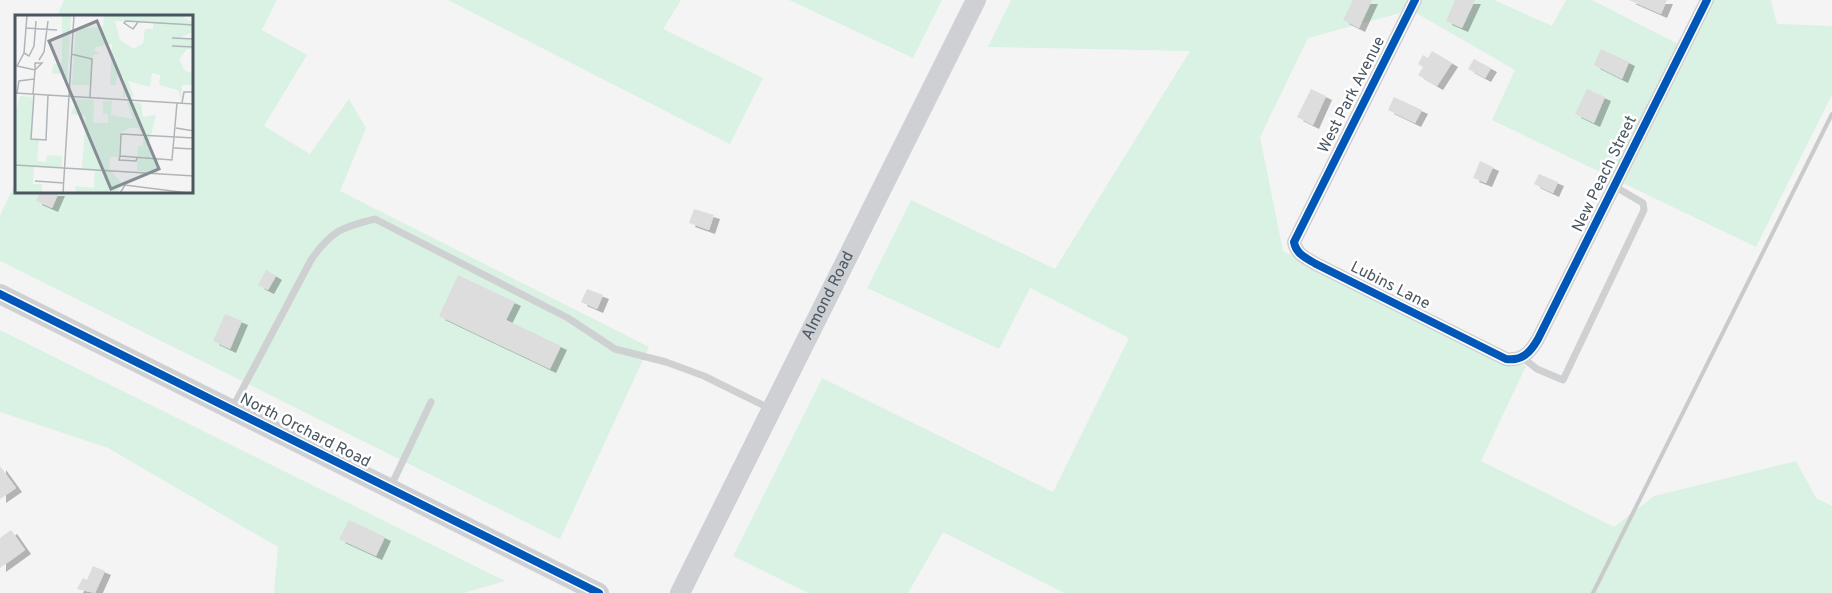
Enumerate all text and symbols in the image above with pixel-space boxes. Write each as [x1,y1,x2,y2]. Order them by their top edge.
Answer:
inset map [15,15,194,194]
street label: West Park Avenue [1314,33,1390,157]
street label: New Peach Street [1568,112,1642,236]
street label: Almond Road [798,248,859,344]
street label: Lubins Lane [1347,257,1433,315]
street label: North Orchard Road [236,389,374,473]

